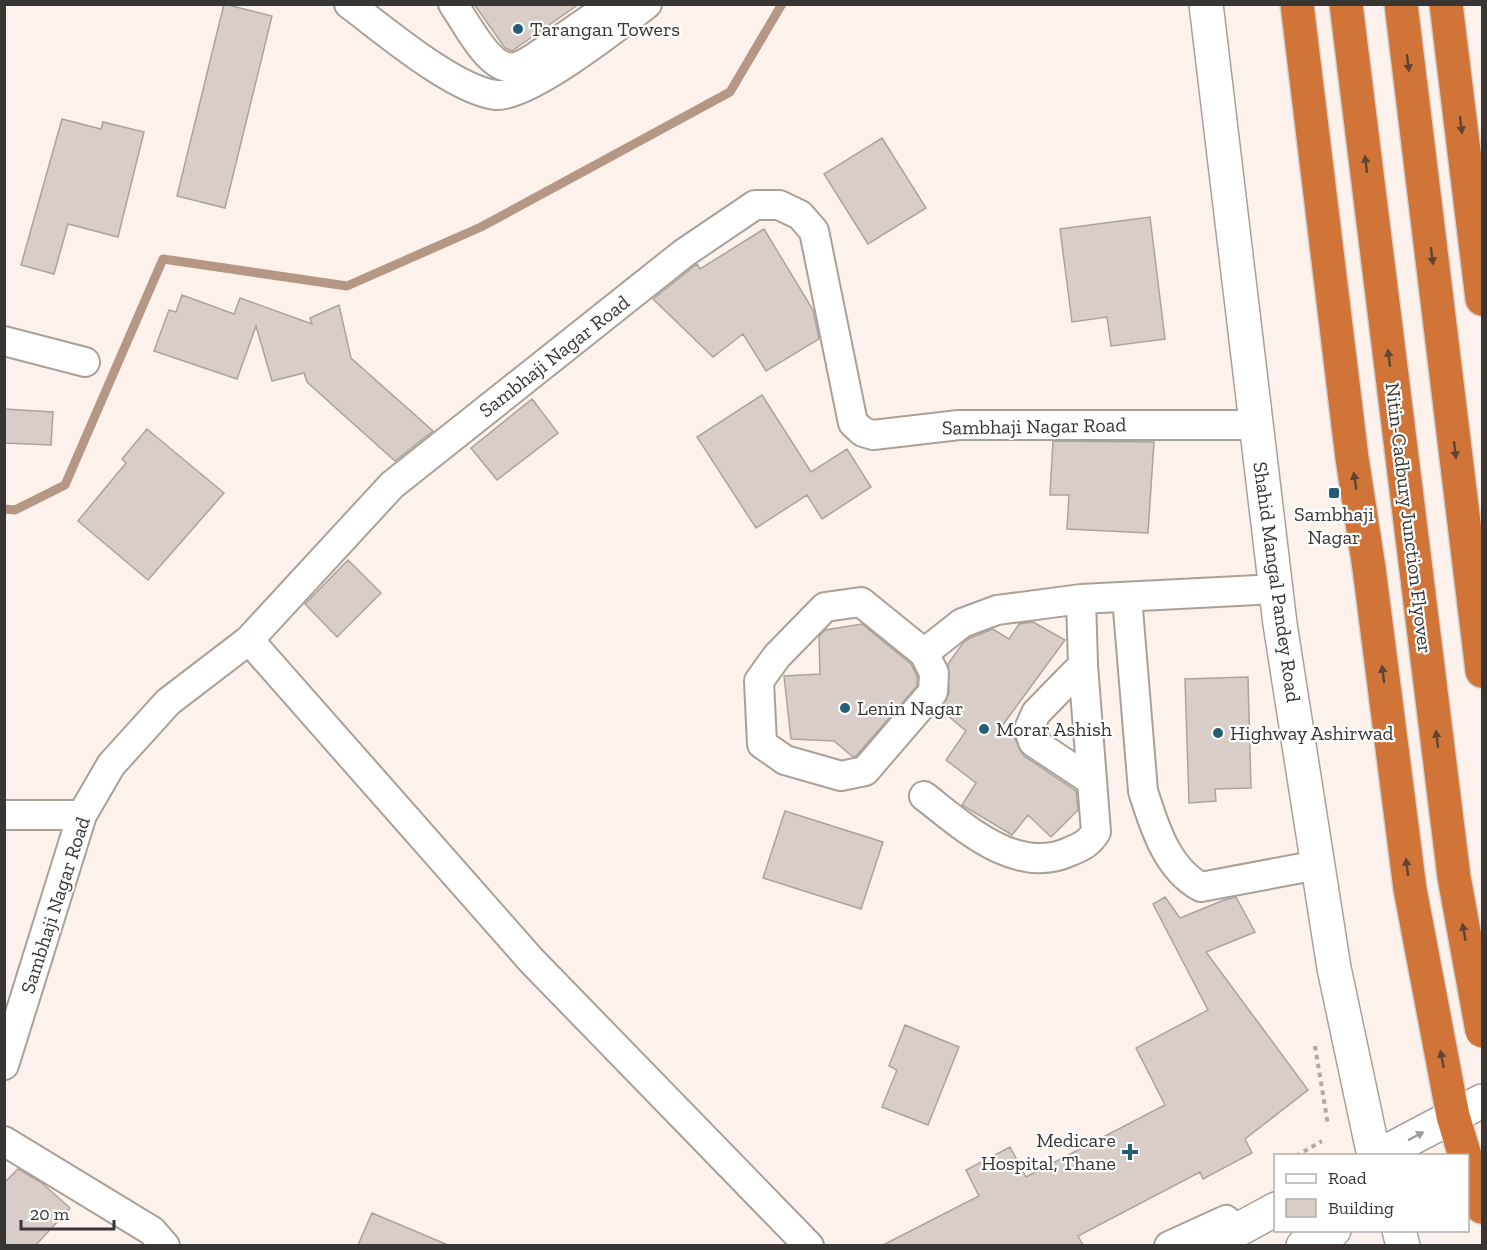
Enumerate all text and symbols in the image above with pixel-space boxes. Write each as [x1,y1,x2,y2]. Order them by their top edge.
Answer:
place label: Tarangan Towers [530,17,680,41]
marker: Tarangan Towers [511,22,525,36]
one-way arrow [1403,53,1413,72]
one-way arrow [1457,116,1466,135]
one-way arrow [1361,155,1370,174]
one-way arrow [1427,247,1436,266]
street label: Sambhaji Nagar Road [474,290,634,422]
one-way arrow [1385,348,1394,367]
street label: Nitin-Cadbury Junction Flyover [1380,381,1438,655]
street label: Sambhaji Nagar Road [942,412,1126,440]
one-way arrow [1450,440,1460,459]
street label: Shahid Mangal Pandey Road [1248,460,1306,704]
one-way arrow [1351,471,1360,490]
marker: Sambhaji Nagar [1327,486,1341,500]
place label: Sambhaji Nagar [1294,502,1374,549]
one-way arrow [1378,664,1387,683]
place label: Lenin Nagar [857,696,963,720]
marker: Lenin Nagar [838,701,852,715]
place label: Morar Ashish [996,717,1113,741]
place label: Highway Ashirwad [1230,721,1394,745]
marker: Morar Ashish [977,722,991,736]
marker: Highway Ashirwad [1211,726,1225,740]
one-way arrow [1432,729,1441,748]
street label: Sambhaji Nagar Road [15,814,95,996]
one-way arrow [1403,857,1412,876]
one-way arrow [1459,922,1468,941]
one-way arrow [1437,1049,1446,1068]
place label: Medicare Hospital, Thane [981,1128,1116,1175]
one-way arrow [1407,1131,1424,1141]
marker: Medicare Hospital, Thane [1121,1143,1139,1161]
legend [1274,1154,1469,1232]
text: Road [1328,1167,1367,1189]
scale bar [21,1193,114,1231]
text: Building [1328,1197,1394,1219]
text: 20 m [30,1203,70,1225]

